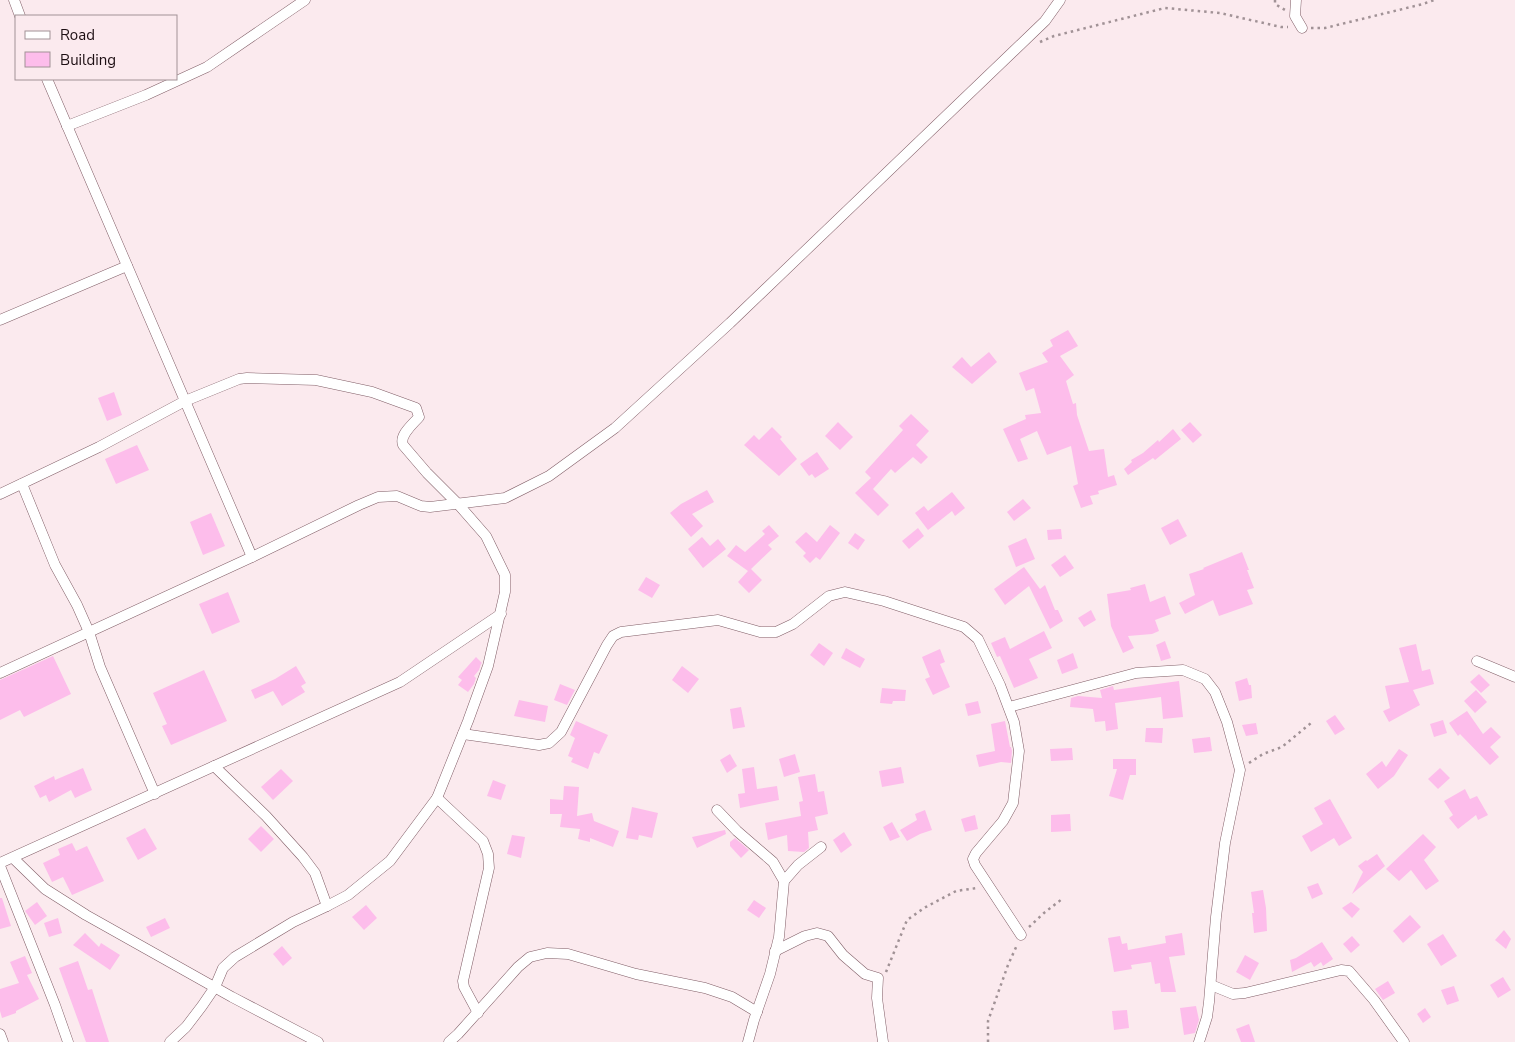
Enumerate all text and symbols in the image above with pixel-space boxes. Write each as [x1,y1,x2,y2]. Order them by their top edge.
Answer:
legend [15,15,178,80]
text: Road [60,25,95,45]
text: Building [60,50,116,70]

